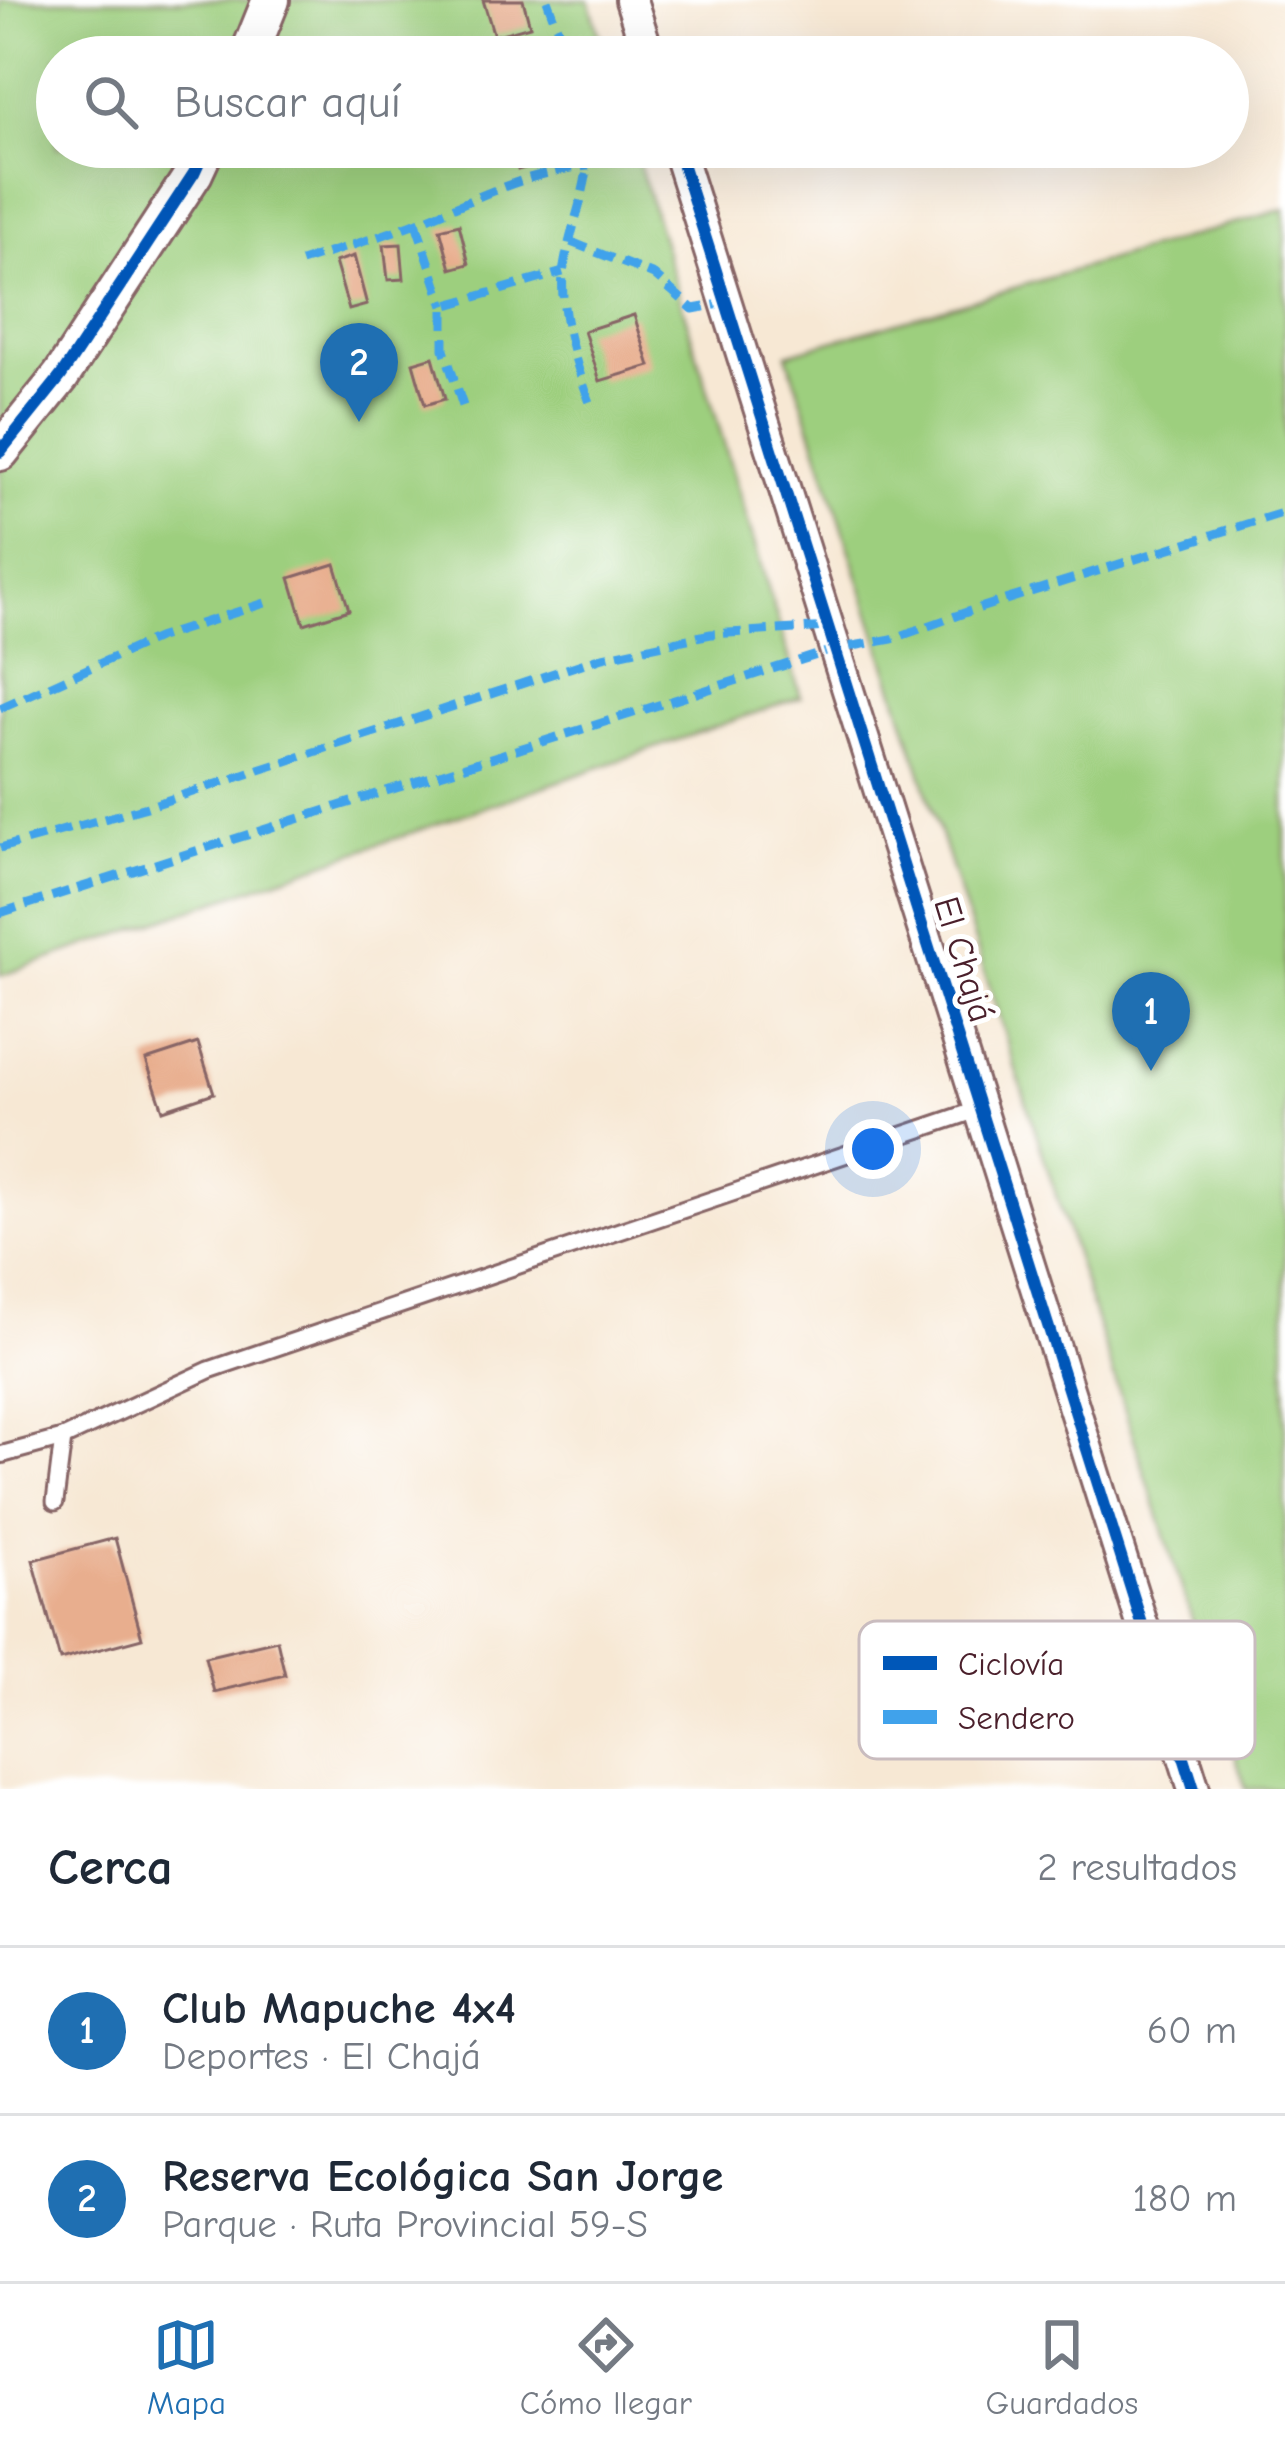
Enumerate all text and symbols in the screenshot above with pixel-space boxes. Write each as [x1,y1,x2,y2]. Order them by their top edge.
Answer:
search box [36,36,1249,168]
icon: search [78,69,144,135]
text: Buscar aquí [174,76,401,128]
pin: 2 [320,323,398,422]
street label: El Chajá [925,892,1002,1027]
pin: 1 [1112,972,1190,1071]
your location [843,1119,903,1179]
legend [859,1621,1255,1759]
text: Ciclovía [958,1645,1064,1683]
text: Sendero [958,1699,1075,1737]
text: Cerca [48,1838,173,1897]
text: 2 resultados [1037,1845,1237,1890]
text: Club Mapuche 4x4 [162,1982,516,2034]
text: 1 [79,2008,95,2053]
text: 60 m [1147,2008,1237,2053]
text: Deportes · El Chajá [162,2034,481,2079]
text: Reserva Ecológica San Jorge [162,2150,723,2202]
text: 2 [77,2176,97,2221]
text: 180 m [1132,2176,1237,2221]
text: Parque · Ruta Provincial 59-S [162,2202,648,2247]
tab: Mapa [147,2312,226,2422]
tab: Cómo llegar [520,2312,692,2422]
tab: Guardados [986,2312,1138,2422]

